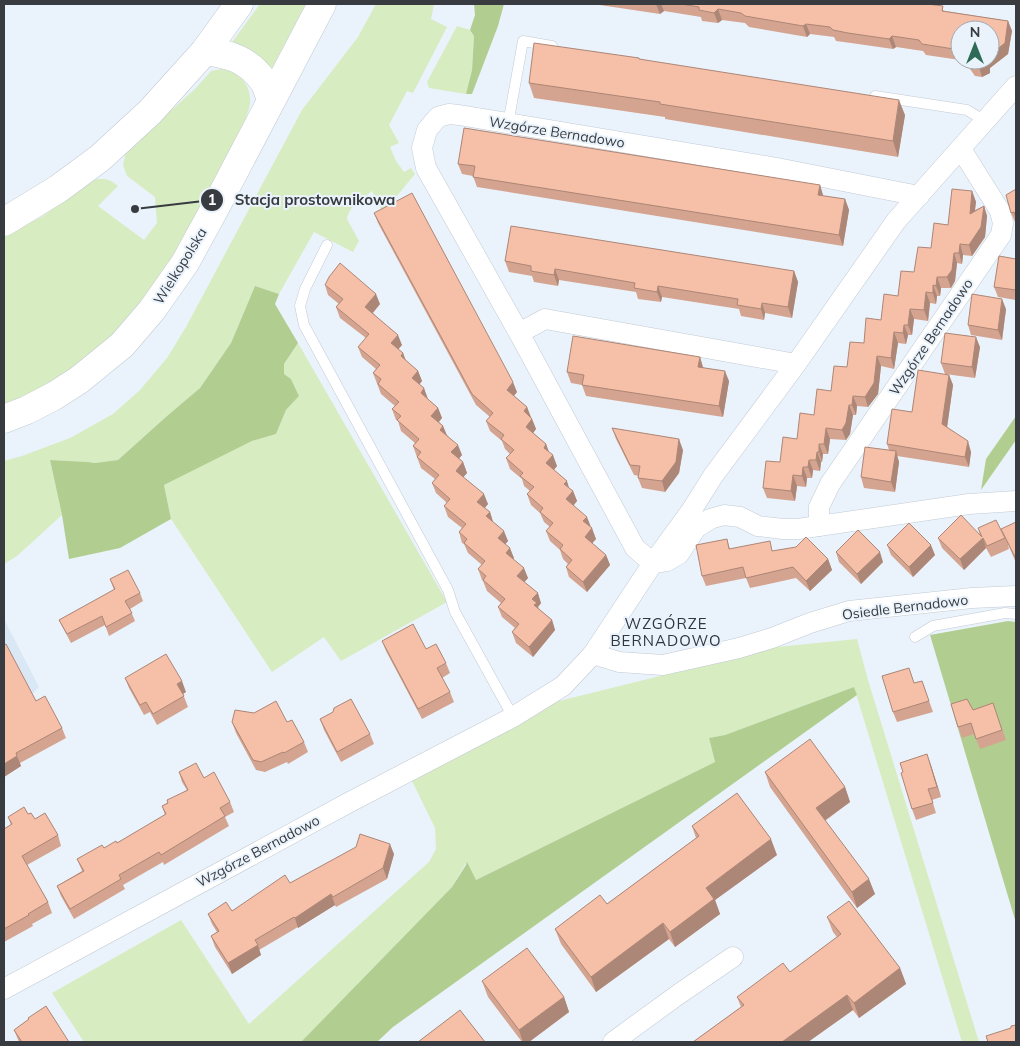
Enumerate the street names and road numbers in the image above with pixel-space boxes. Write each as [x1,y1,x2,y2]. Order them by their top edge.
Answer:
street label: Wzgórze Bernadowo [488,112,626,152]
street label: Wielkopolska [149,224,211,308]
street label: Wzgórze Bernadowo [885,275,977,399]
street label: Osiedle Bernadowo [841,590,969,624]
street label: Wzgórze Bernadowo [193,811,323,891]

